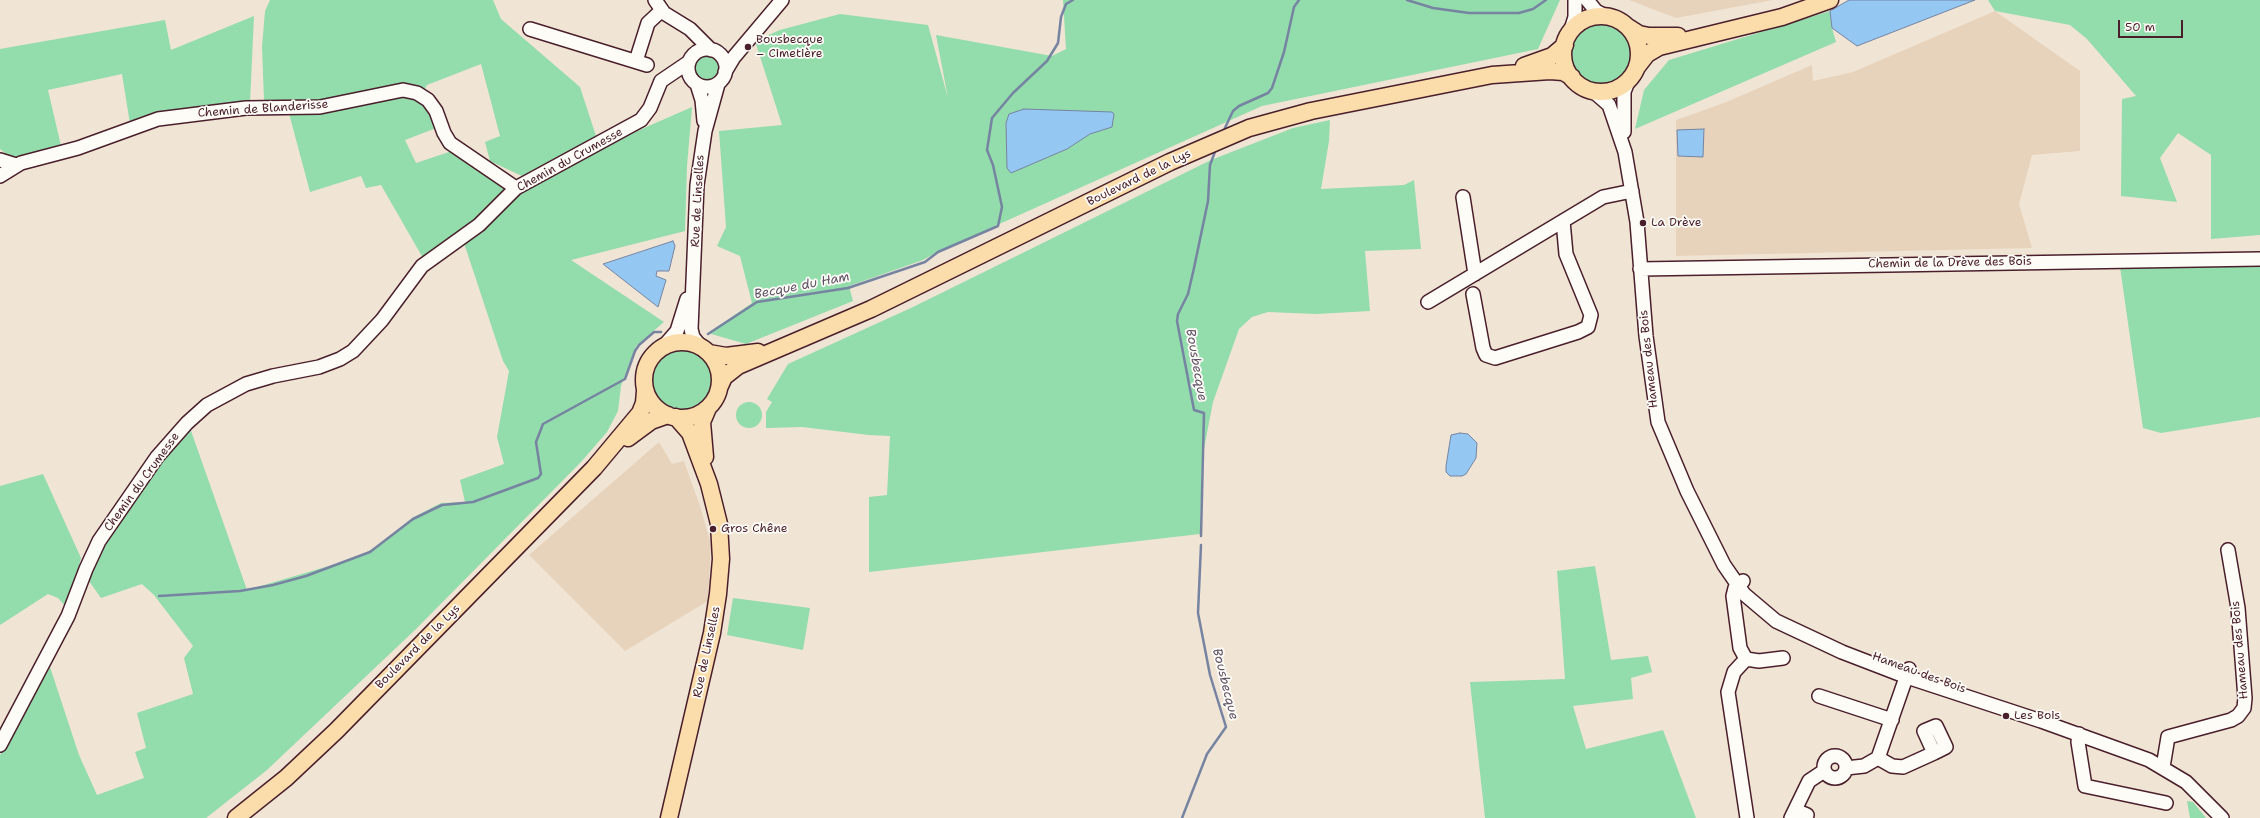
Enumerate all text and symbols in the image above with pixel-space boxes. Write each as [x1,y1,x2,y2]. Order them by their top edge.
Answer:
scale bar [2120,12,2185,38]
text: 50 m [2125,19,2155,35]
place label: Bousbecque – Cimetière [756,33,823,61]
marker: Bousbecque – Cimetière [743,42,753,52]
street label: Chemin de Blanderisse [197,97,329,121]
street label: Chemin du Crumesse [515,125,625,195]
street label: Boulevard de la Lys [1085,147,1193,209]
street label: Rue de Linselles [688,154,708,248]
place label: La Drève [1651,216,1702,230]
marker: La Drève [1638,218,1648,228]
street label: Chemin de la Drève des Bois [1868,254,2032,272]
water label: Becque du Ham [753,269,851,303]
street label: Hameau des Bois [1637,309,1661,409]
water label: Bousbecque [1182,328,1210,402]
street label: Chemin du Crumesse [101,430,183,534]
place label: Gros Chêne [721,522,788,536]
marker: Gros Chêne [708,524,718,534]
street label: Hameau des Bois [2229,600,2251,700]
street label: Boulevard de la Lys [373,602,463,692]
street label: Rue de Linselles [690,605,724,699]
water label: Bousbecque [1209,647,1241,721]
street label: Hameau des Bois [1870,649,1968,697]
place label: Les Bois [2014,709,2060,723]
marker: Les Bois [2001,711,2011,721]

